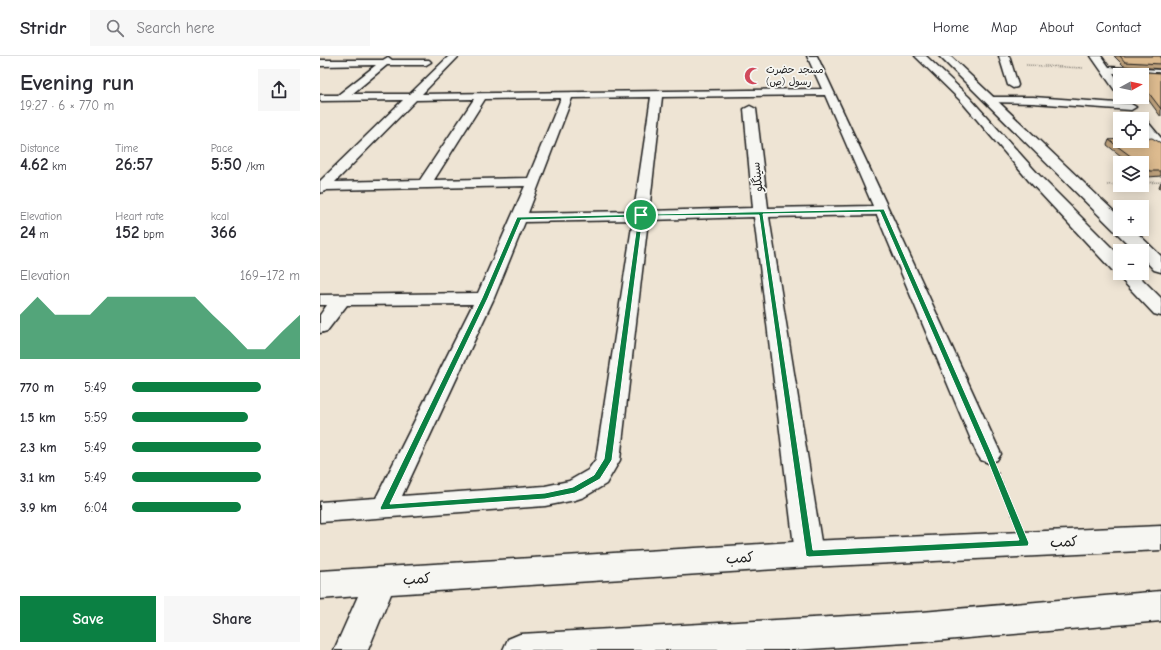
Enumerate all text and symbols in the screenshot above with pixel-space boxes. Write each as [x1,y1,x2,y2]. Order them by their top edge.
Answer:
search box [90,10,370,46]
text: Stridr [20,17,66,39]
icon: search [104,17,126,39]
text: Search here [136,19,215,37]
text: Home [933,19,969,36]
text: Map [991,19,1017,36]
text: About [1039,19,1074,36]
text: Contact [1096,19,1141,36]
place label: مسجد حضرت رسول (ص) [766,64,824,88]
mosque icon: مسجد حضرت رسول (ص) [743,66,763,86]
north arrow [1113,68,1149,104]
map controls [1113,68,1149,280]
button: share [258,69,300,111]
text: Evening run [20,70,134,96]
text: 19:27 · 6 × 770 m [20,98,114,113]
button: locate [1113,112,1149,148]
text: Distance [20,142,59,155]
text: Time [115,142,138,155]
text: Pace [211,142,233,155]
text: 4.62 [20,155,48,174]
text: 26:57 [115,155,153,174]
text: 5:50 [211,155,242,174]
button: layers [1113,156,1149,192]
text: km [48,160,67,173]
text: /km [242,160,265,173]
street label: سینگلو [748,161,766,194]
pin [624,198,658,232]
button: + [1113,200,1149,236]
icon: arrive [630,204,652,226]
text: Elevation [20,210,62,223]
text: Heart rate [115,210,164,223]
text: kcal [211,210,229,223]
text: 24 [20,223,36,242]
text: 152 [115,223,140,242]
text: 366 [211,223,237,242]
text: m [36,228,49,241]
text: bpm [140,228,164,241]
button: − [1113,244,1149,280]
text: Elevation [20,268,70,283]
text: 169–172 m [240,268,300,283]
text: 770 m [20,380,54,395]
text: 5:49 [84,380,107,395]
text: 1.5 km [20,410,56,425]
text: 5:59 [84,410,107,425]
text: 2.3 km [20,440,57,455]
text: 5:49 [84,440,107,455]
text: 3.1 km [20,470,55,485]
text: 5:49 [84,470,107,485]
text: 3.9 km [20,500,57,515]
text: 6:04 [84,500,108,515]
street label: کمب [1050,533,1078,551]
street label: کمب [725,549,755,567]
street label: کمب [402,570,432,588]
button: Save [20,596,156,642]
button: Share [164,596,300,642]

